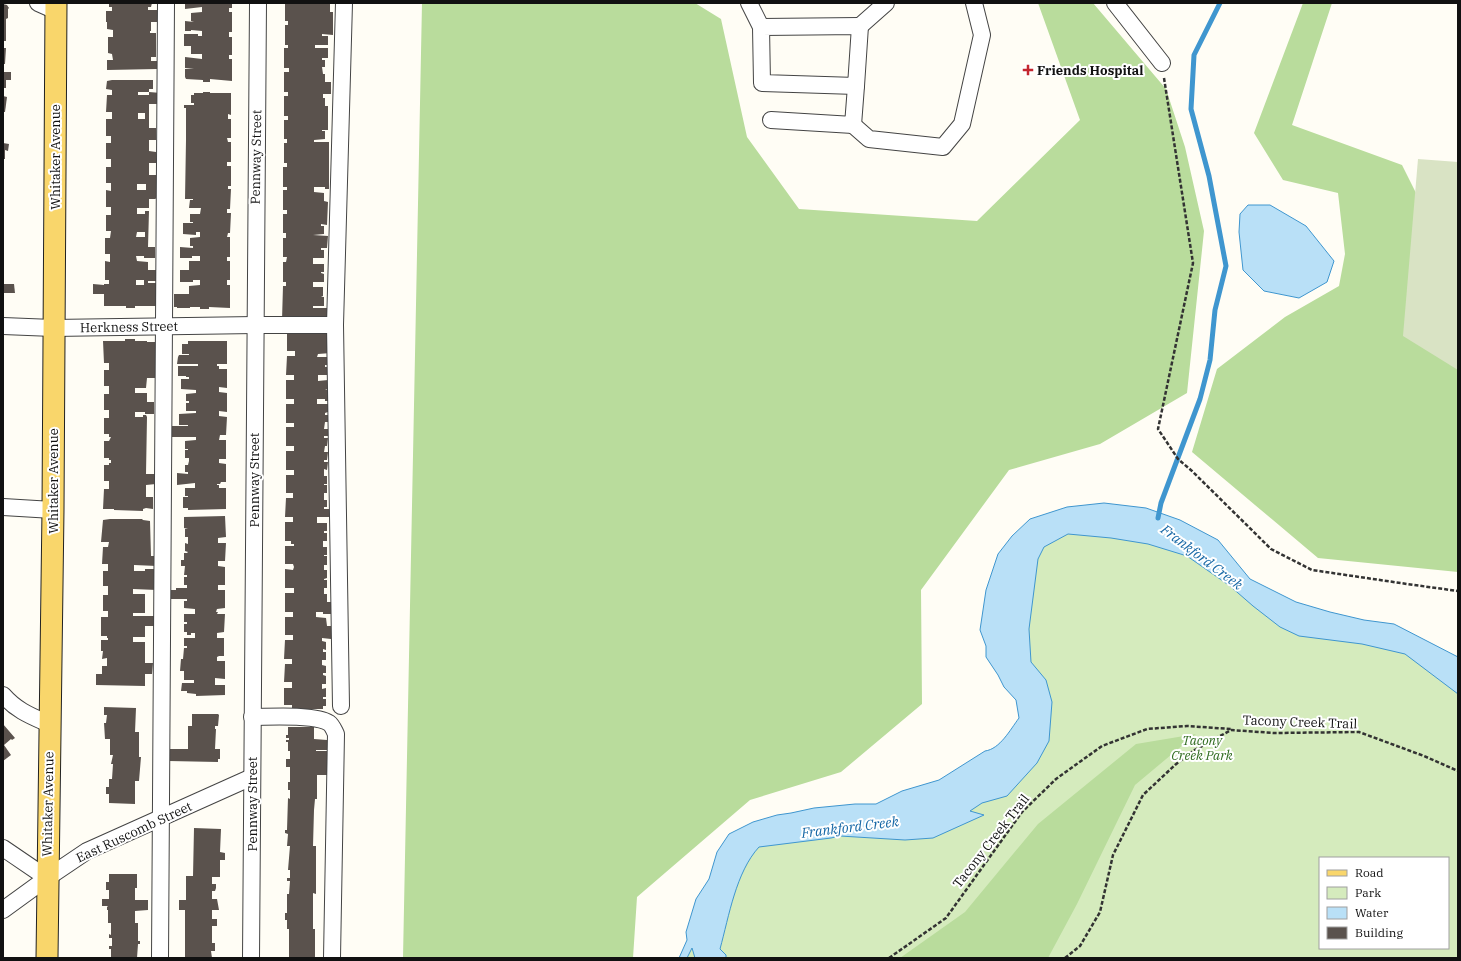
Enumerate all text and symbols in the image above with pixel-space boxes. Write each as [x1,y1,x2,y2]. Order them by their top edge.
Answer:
place label: Friends Hospital [1037,62,1143,79]
marker: Friends Hospital [1022,64,1034,76]
street label: Whitaker Avenue [47,104,64,210]
street label: Pennway Street [247,109,265,205]
street label: Herkness Street [80,318,179,336]
street label: Whitaker Avenue [45,428,62,534]
street label: Pennway Street [246,432,263,527]
water label: Frankford Creek [1157,520,1247,594]
street label: Tacony Creek Trail [1242,712,1358,733]
park label: Tacony Creek Park [1171,732,1233,764]
street label: Whitaker Avenue [39,751,57,857]
street label: Pennway Street [244,756,261,851]
street label: Tacony Creek Trail [949,790,1033,891]
street label: East Ruscomb Street [73,798,195,866]
water label: Frankford Creek [799,812,900,842]
legend [1319,857,1449,949]
text: Road [1355,865,1384,880]
text: Park [1355,885,1381,900]
text: Water [1355,905,1389,920]
text: Building [1355,925,1403,940]

